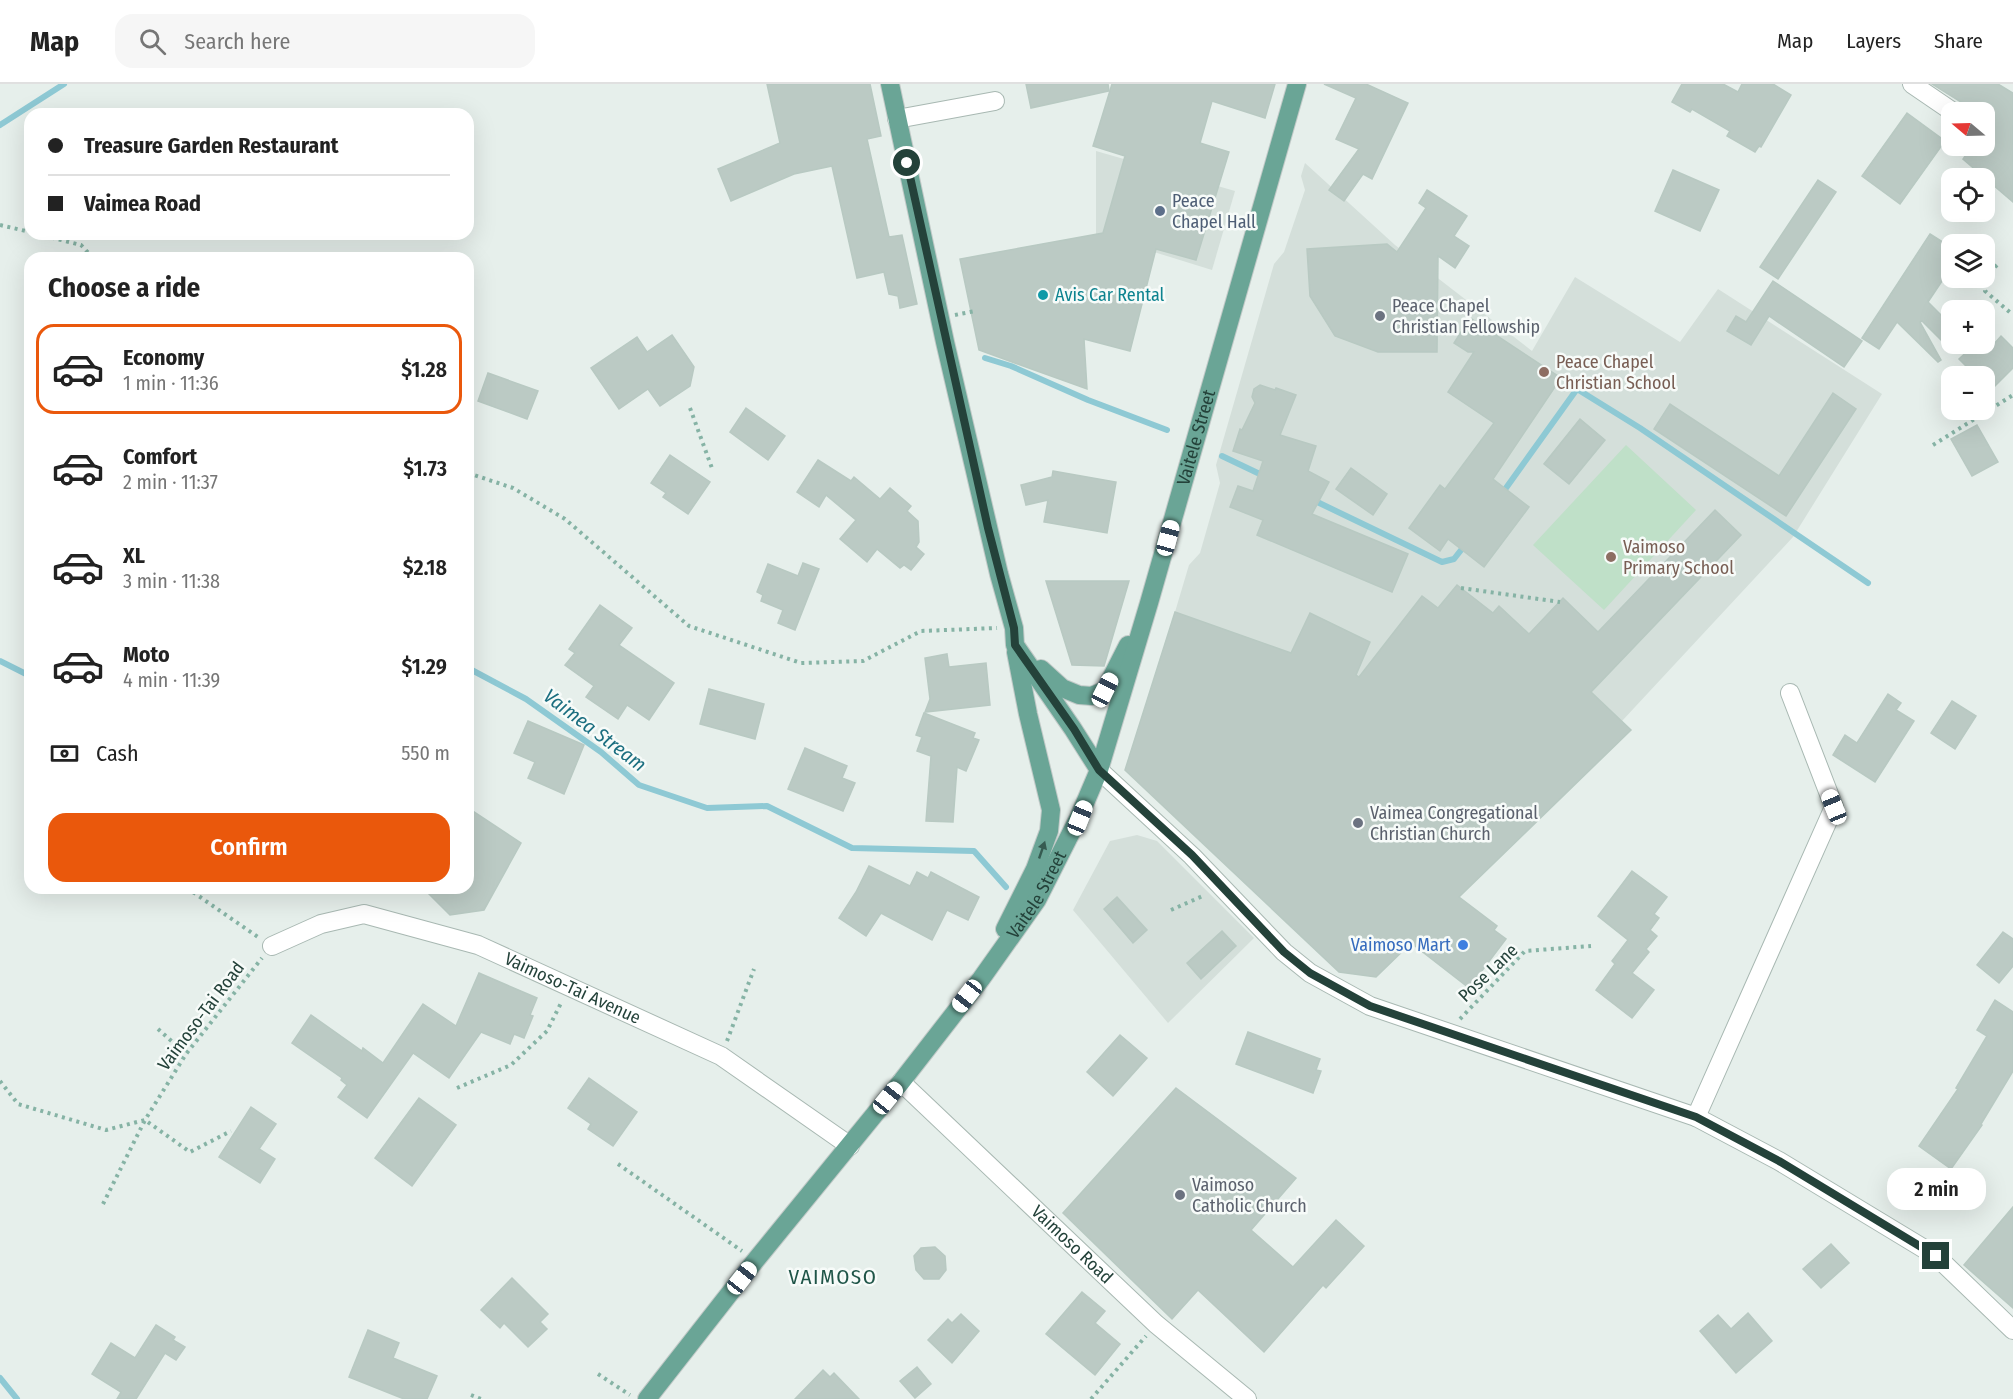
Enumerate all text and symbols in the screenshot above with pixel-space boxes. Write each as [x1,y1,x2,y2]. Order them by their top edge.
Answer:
search box [115,14,535,68]
text: Map [30,25,79,58]
icon: search [136,25,169,58]
text: Search here [184,28,290,55]
text: Map [1777,28,1813,54]
text: Layers [1846,28,1901,54]
text: Share [1934,28,1983,54]
north arrow [1941,102,1995,156]
map controls [1941,102,1995,420]
text: Treasure Garden Restaurant [84,132,339,159]
route start [893,149,920,176]
button: locate [1941,168,1995,222]
text: Vaimea Road [84,190,201,217]
place label: Peace Chapel Hall [1172,190,1256,233]
marker: Peace Chapel Hall [1153,204,1167,218]
button: layers [1941,234,1995,288]
text: Choose a ride [48,272,200,304]
place label: Avis Car Rental [1055,284,1165,306]
marker: Avis Car Rental [1036,288,1050,302]
place label: Peace Chapel Christian Fellowship [1392,295,1540,338]
button: + [1941,300,1995,354]
marker: Peace Chapel Christian Fellowship [1373,309,1387,323]
icon: car [51,342,105,396]
text: Economy [123,344,204,371]
place label: Peace Chapel Christian School [1556,351,1676,394]
text: $1.28 [401,356,447,383]
marker: Peace Chapel Christian School [1537,365,1551,379]
button: − [1941,366,1995,420]
text: 1 min · 11:36 [123,371,219,395]
street label: Vaitele Street [1172,387,1220,488]
icon: car [51,441,105,495]
text: Comfort [123,443,197,470]
text: $1.73 [403,455,447,482]
text: 2 min · 11:37 [123,470,218,494]
car [1155,518,1181,558]
place label: Vaimoso Primary School [1623,536,1734,579]
icon: car [51,540,105,594]
text: XL [123,542,145,569]
marker: Vaimoso Primary School [1604,550,1618,564]
text: $2.18 [403,554,447,581]
text: 3 min · 11:38 [123,569,220,593]
icon: car [51,639,105,693]
text: Moto [123,641,170,668]
text: $1.29 [402,653,447,680]
text: 4 min · 11:39 [123,668,220,692]
car [1089,670,1121,710]
water label: Vaimea Stream [539,684,651,776]
icon: cash [48,737,81,770]
text: Cash [96,740,139,767]
text: 550 m [401,741,450,765]
car [1819,787,1849,827]
car [1065,798,1095,838]
place label: Vaimea Congregational Christian Church [1370,802,1538,845]
button: Confirm [48,813,450,882]
marker: Vaimea Congregational Christian Church [1351,816,1365,830]
one-way arrow [1037,841,1047,859]
street label: Vaitele Street [1002,847,1071,943]
place label: Vaimoso Mart [1351,934,1451,956]
marker: Vaimoso Mart [1456,938,1470,952]
street label: Pose Lane [1454,939,1522,1007]
street label: Vaimoso-Tai Avenue [501,948,644,1029]
street label: Vaimoso-Tai Road [153,957,249,1075]
car [949,976,985,1016]
car [870,1078,906,1118]
callout: 2 min [1886,1169,1986,1211]
place label: Vaimoso Catholic Church [1192,1174,1307,1217]
text: 2 min [1914,1177,1959,1201]
marker: Vaimoso Catholic Church [1173,1188,1187,1202]
street label: Vaimoso Road [1027,1201,1117,1288]
route end [1922,1242,1949,1269]
car [724,1258,760,1298]
district label: VAIMOSO [789,1264,877,1290]

